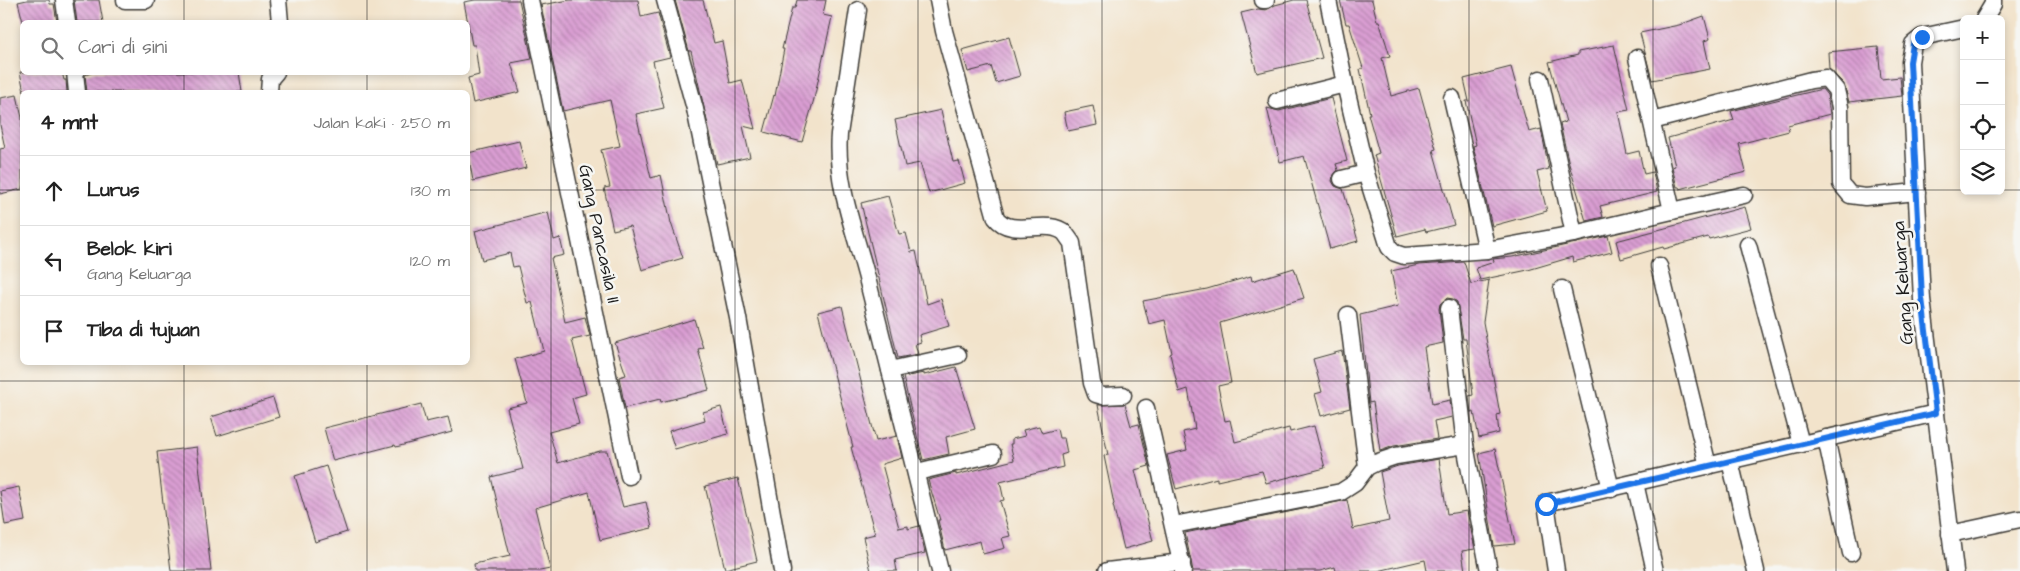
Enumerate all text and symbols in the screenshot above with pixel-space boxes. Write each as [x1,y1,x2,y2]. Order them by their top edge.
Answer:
map controls [1960,15,2005,195]
button: + [1960,15,2005,60]
search box [20,20,470,75]
route end [1911,26,1934,49]
icon: search [38,34,66,62]
text: Cari di sini [78,34,167,61]
button: − [1960,60,2005,105]
button: locate [1960,105,2005,150]
text: 4 mnt [40,108,98,137]
text: Jalan kaki · 250 m [314,112,450,134]
button: layers [1960,150,2005,195]
street label: Gang Pancasila II [570,162,627,306]
icon: ahead [40,177,68,205]
text: Lurus [87,177,139,204]
text: 130 m [411,180,450,202]
street label: Gang Keluarga [1885,220,1922,346]
text: Belok kiri [87,236,172,263]
icon: left [40,247,68,275]
text: 120 m [410,250,450,272]
text: Gang Keluarga [87,263,191,285]
icon: arrive [40,317,68,345]
text: Tiba di tujuan [87,317,199,344]
route start [1535,493,1558,516]

